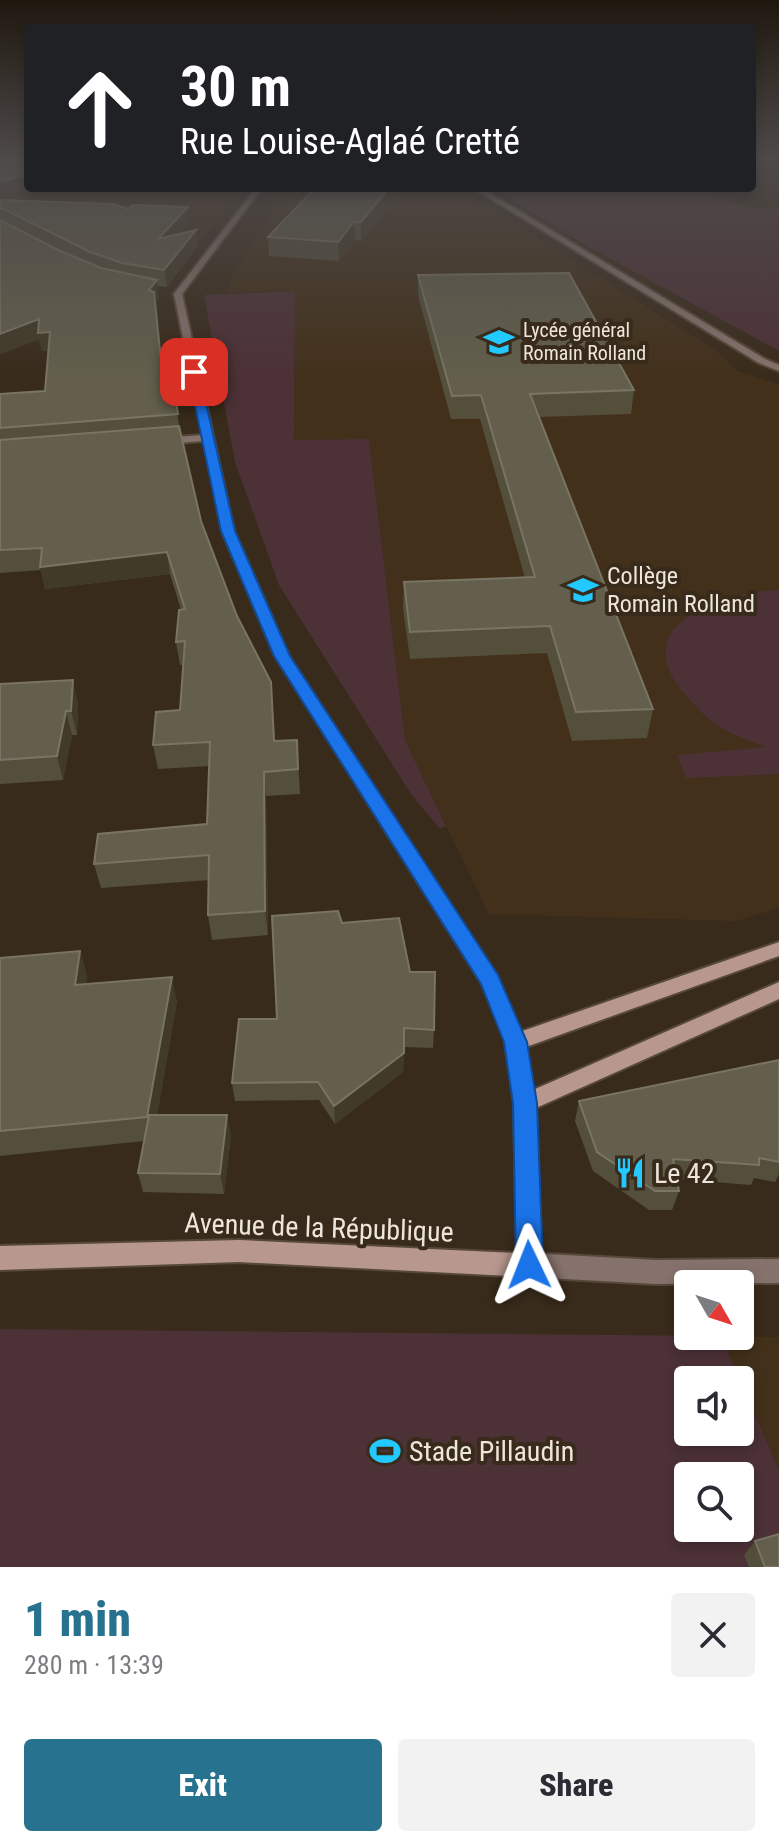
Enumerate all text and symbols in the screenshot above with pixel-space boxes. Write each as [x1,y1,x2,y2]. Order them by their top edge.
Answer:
text: 30 m [180,54,291,120]
icon: ahead [48,56,152,160]
text: Rue Louise-Aglaé Cretté [180,121,520,163]
place label: Lycée général Romain Rolland [523,318,646,365]
school or university icon: Lycée général Romain Rolland [482,325,516,359]
pin [160,338,228,406]
icon: arrive [172,350,216,394]
place label: Collège Romain Rolland [607,562,755,618]
school or university icon: Collège Romain Rolland [566,573,600,607]
restaurant icon: Le 42 [613,1156,647,1190]
place label: Le 42 [654,1157,715,1190]
street label: Avenue de la République [184,1206,454,1249]
position arrow [487,1223,571,1307]
north arrow [674,1270,754,1350]
map controls [674,1270,754,1542]
button: sound [674,1366,754,1446]
sports icon: Stade Pillaudin [368,1434,402,1468]
place label: Stade Pillaudin [409,1435,574,1468]
button: search [674,1462,754,1542]
text: 1 min [24,1591,131,1648]
button: close [671,1593,755,1677]
text: 280 m · 13:39 [24,1650,164,1680]
button: Exit [24,1739,382,1831]
button: Share [398,1739,755,1831]

